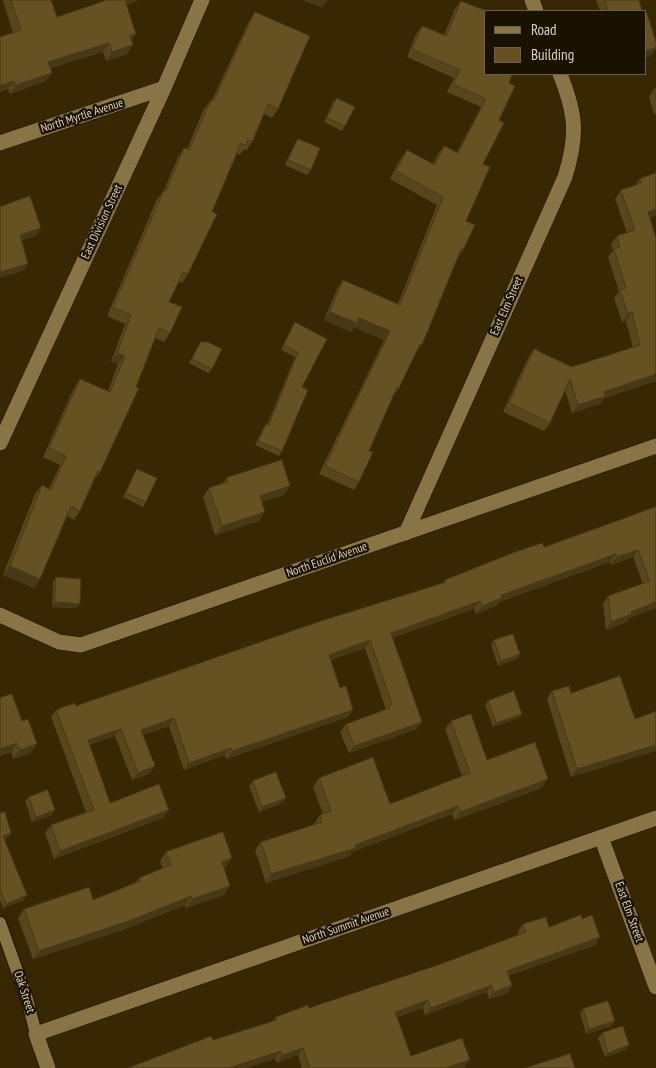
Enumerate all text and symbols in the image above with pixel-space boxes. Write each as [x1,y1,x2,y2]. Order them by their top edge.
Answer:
legend [483,10,646,75]
text: Road [531,20,557,39]
text: Building [531,45,574,64]
street label: North Myrtle Avenue [39,96,125,136]
street label: East Division Street [78,182,126,262]
street label: East Elm Street [488,274,526,338]
street label: North Euclid Avenue [285,539,369,581]
street label: East Elm Street [611,880,647,944]
street label: North Summit Avenue [301,904,391,948]
street label: Oak Street [10,969,38,1015]

